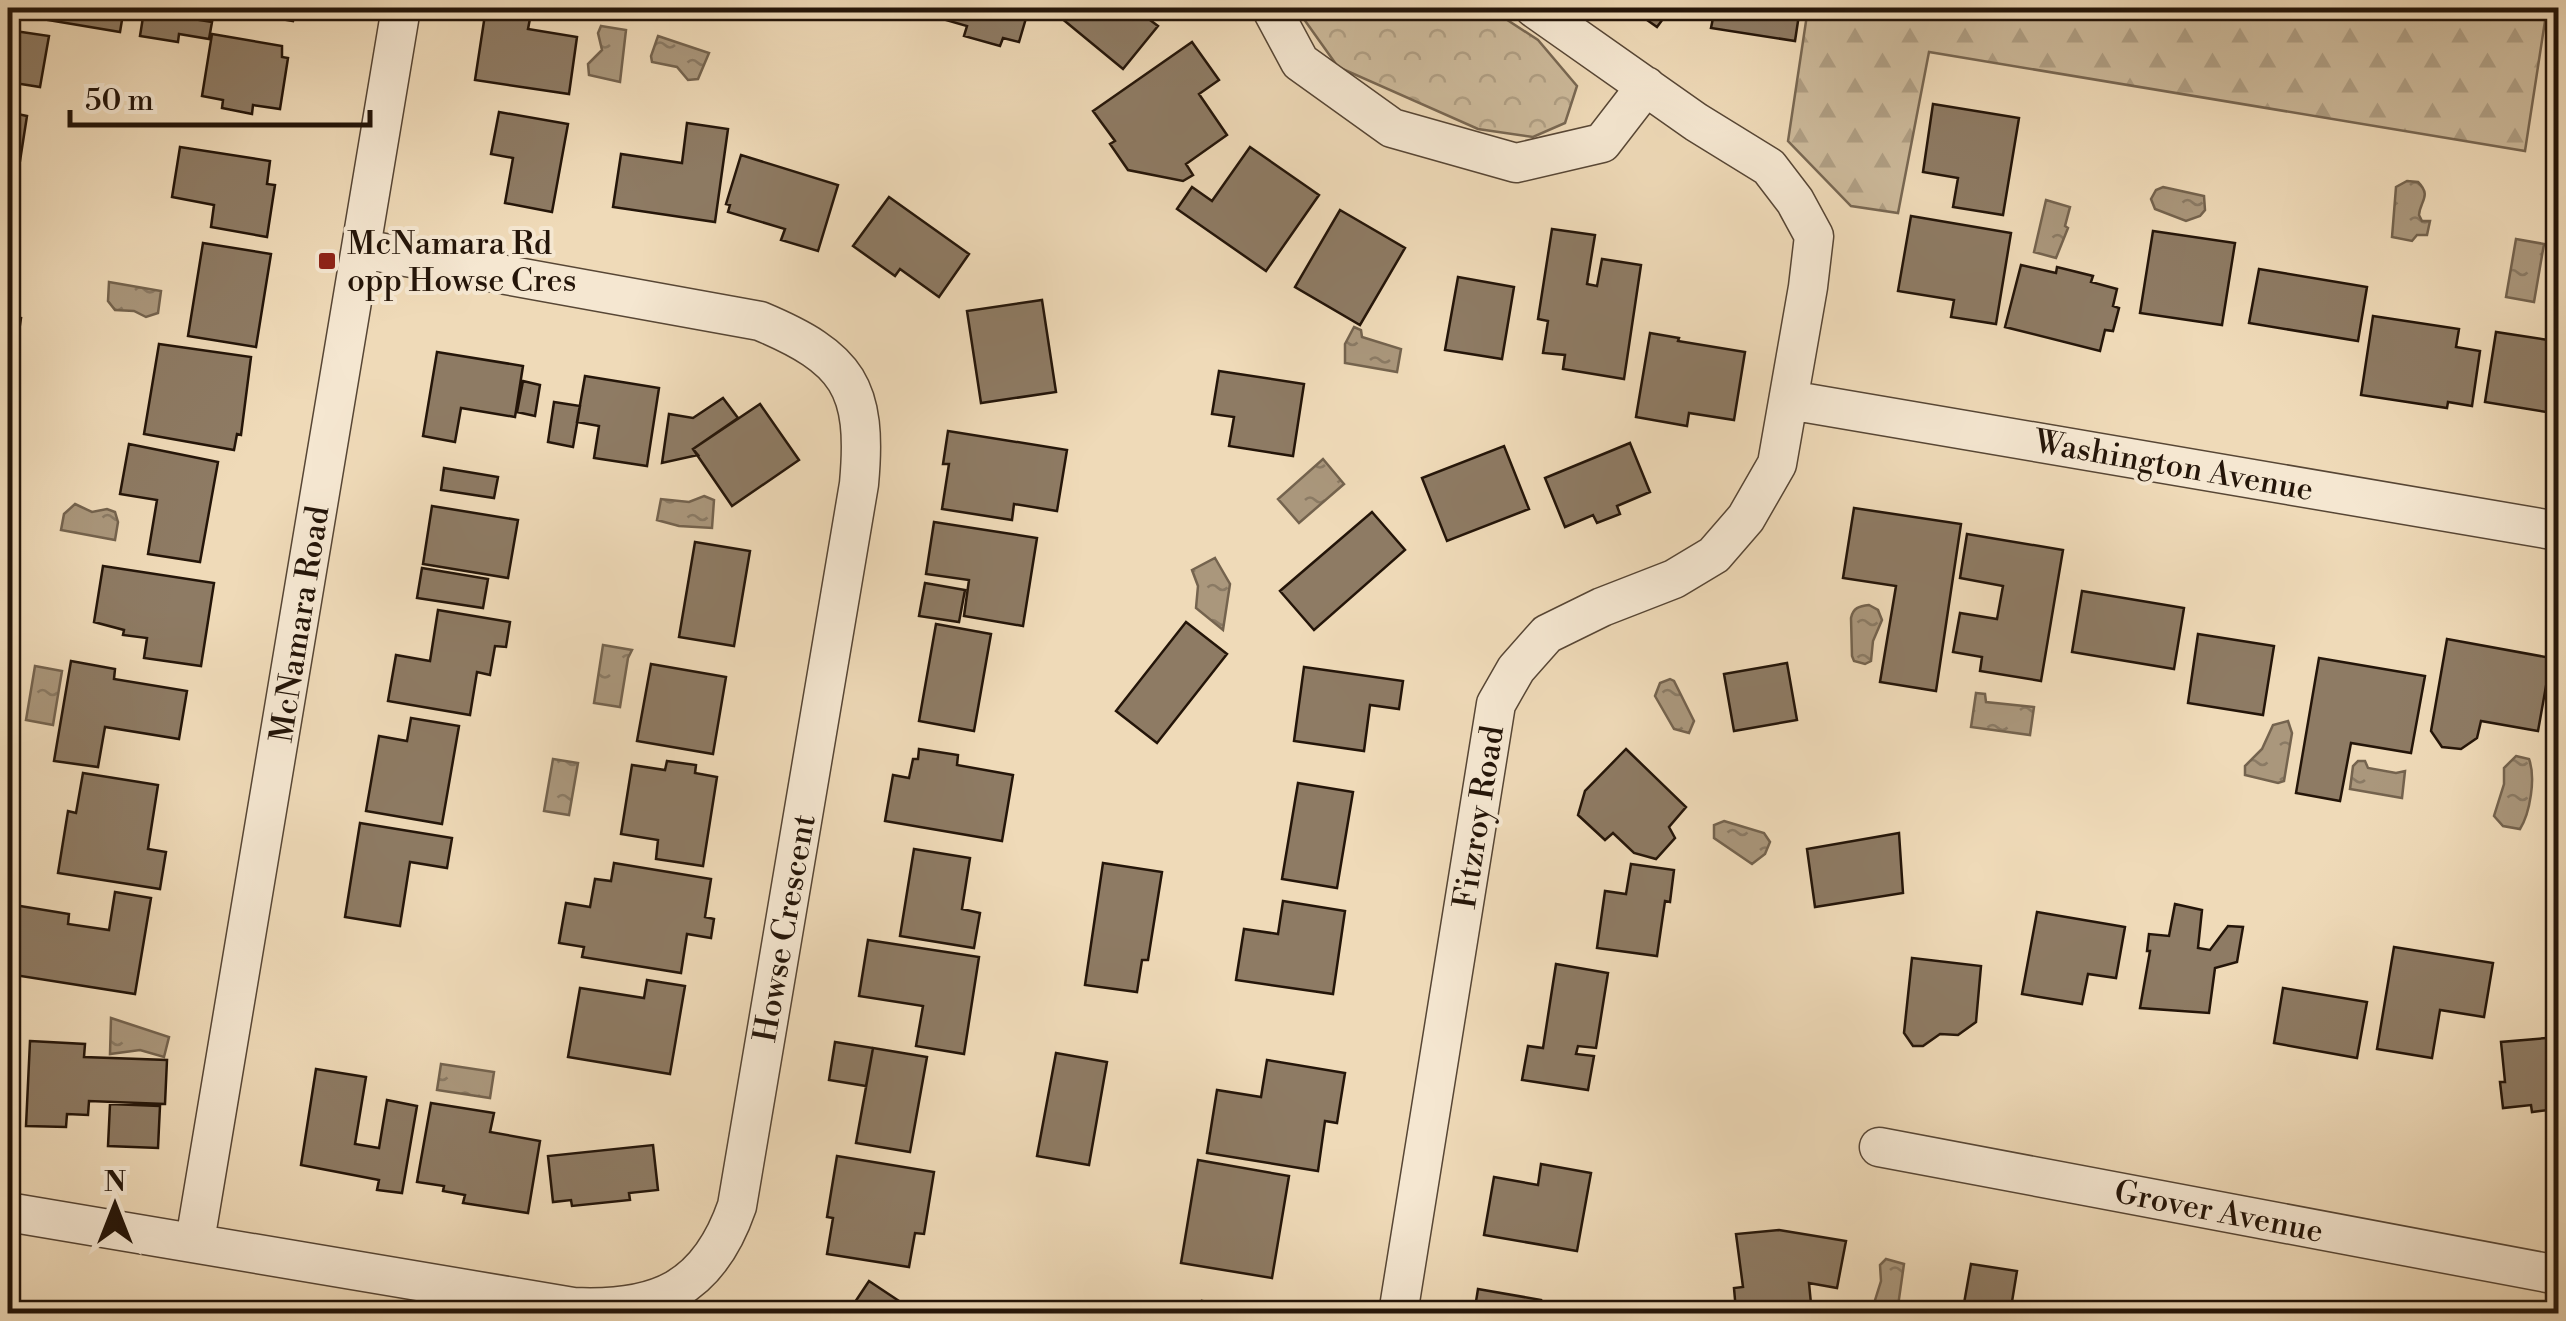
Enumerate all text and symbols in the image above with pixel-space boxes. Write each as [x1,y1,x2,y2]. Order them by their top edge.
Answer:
scale bar [70,65,370,127]
text: 50 m [85,82,154,120]
place label: McNamara Rd opp Howse Cres [347,224,577,301]
marker: McNamara Rd opp Howse Cres [316,250,338,272]
street label: Washington Avenue [2030,422,2316,510]
street label: McNamara Road [262,503,338,745]
street label: Fitzroy Road [1445,723,1513,911]
street label: Howse Crescent [745,811,825,1045]
north arrow [65,1156,165,1256]
text: N [104,1165,126,1200]
street label: Grover Avenue [2111,1172,2327,1252]

